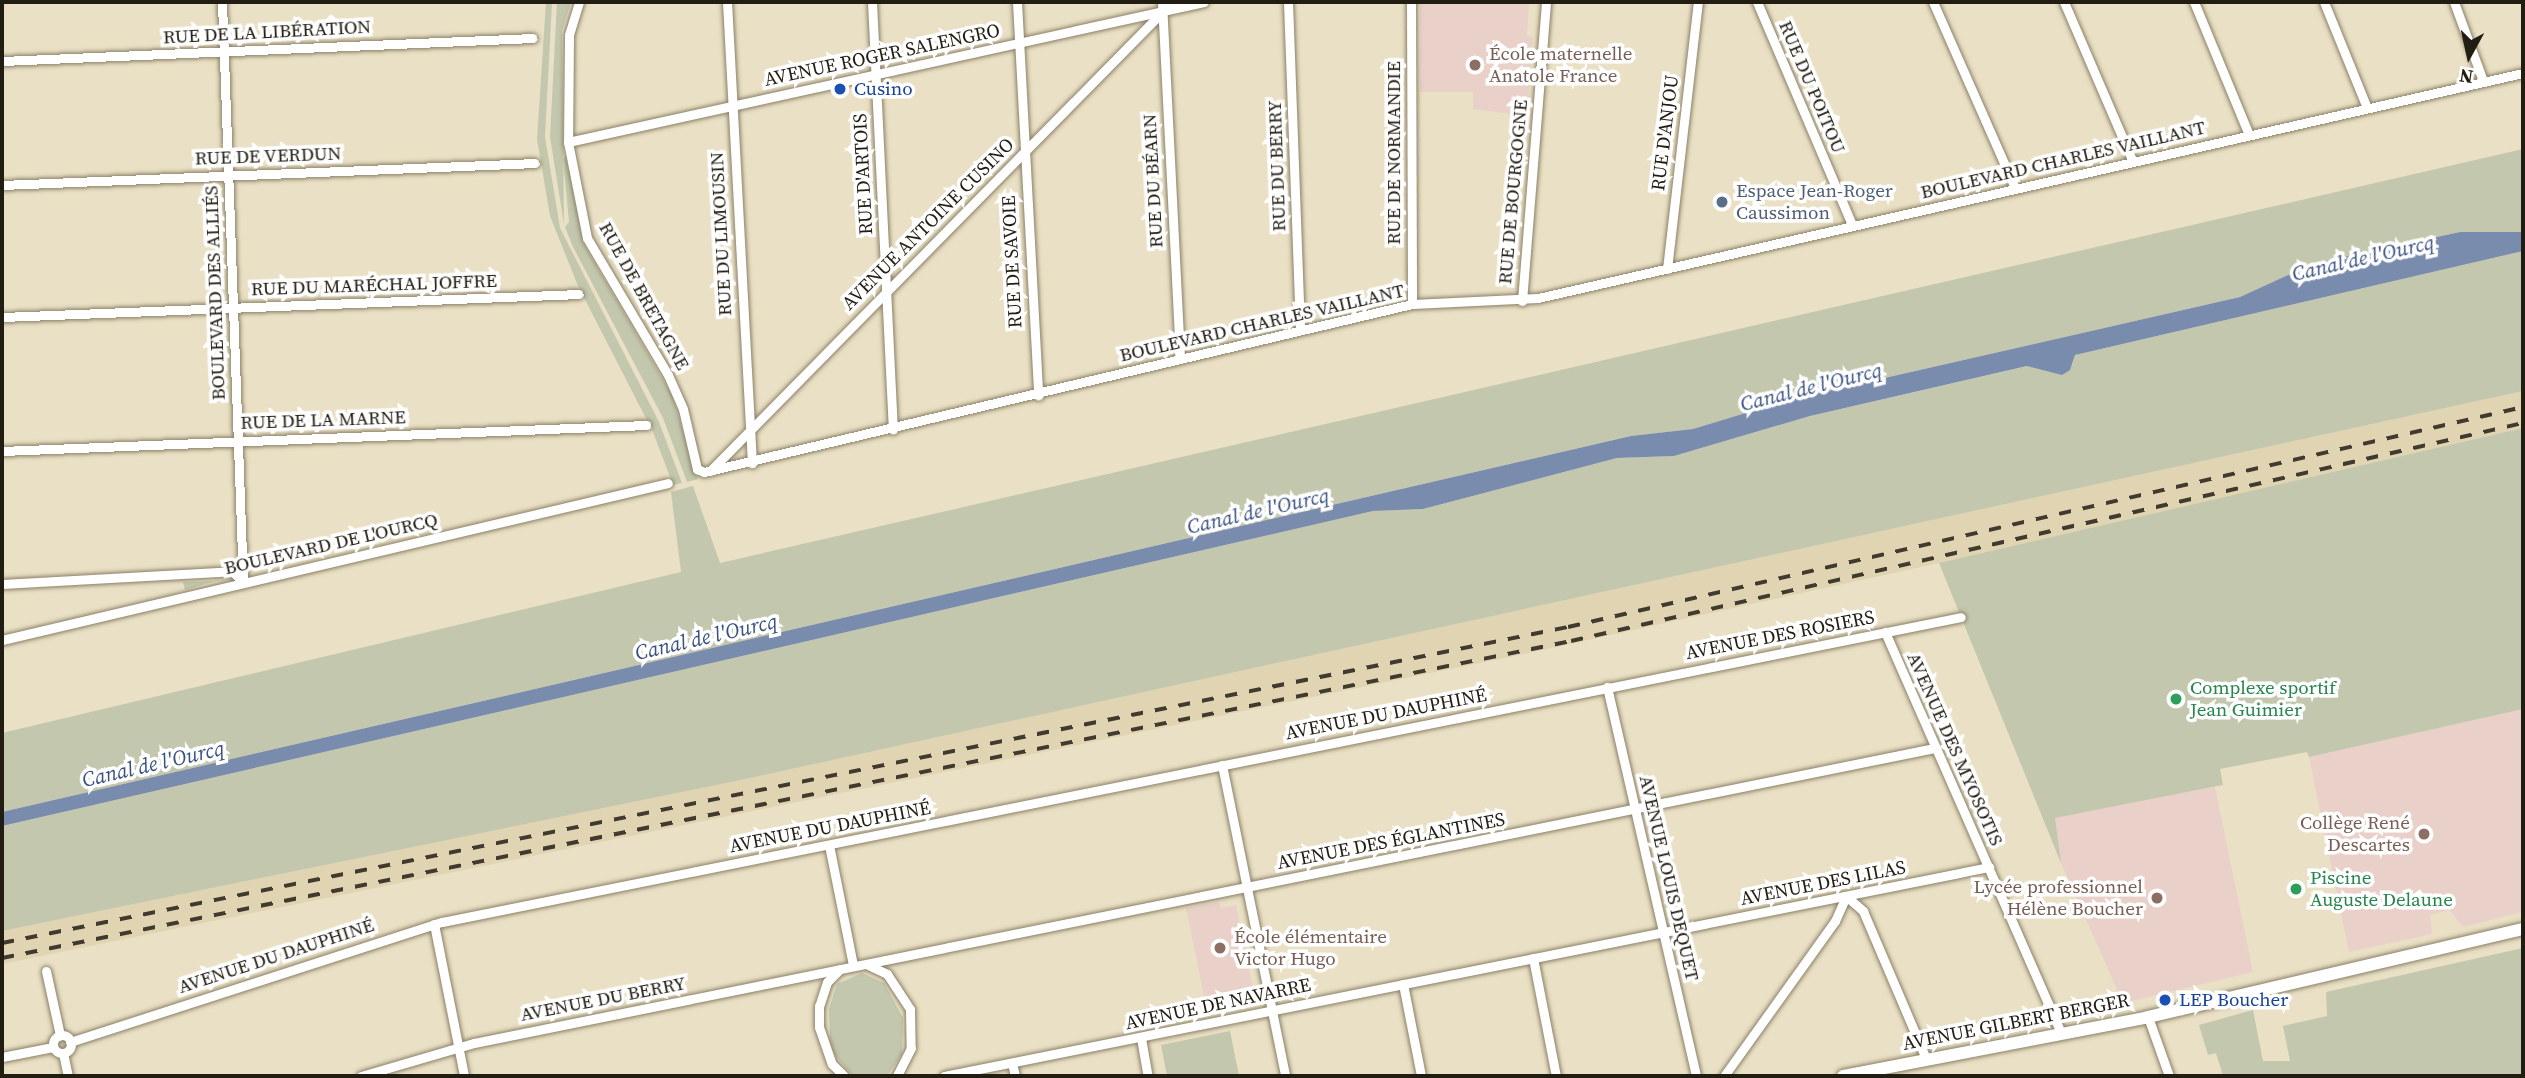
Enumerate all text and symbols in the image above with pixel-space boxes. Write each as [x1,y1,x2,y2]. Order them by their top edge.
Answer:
street label: RUE DE LA LIBÉRATION [162,15,372,49]
street label: RUE DU POITOU [1774,17,1850,157]
street label: AVENUE ROGER SALENGRO [762,19,1002,91]
north arrow [2434,21,2504,91]
place label: École maternelle Anatole France [1489,43,1632,87]
marker: École maternelle Anatole France [1467,57,1483,73]
street label: RUE DE NORMANDIE [1383,61,1405,245]
text: N [2457,63,2475,91]
street label: RUE D'ANJOU [1647,74,1683,192]
place label: Cusino [854,78,913,100]
marker: Cusino [832,81,848,97]
street label: RUE DE BOURGOGNE [1494,99,1532,285]
street label: RUE DU BERRY [1263,100,1291,232]
street label: RUE D'ARTOIS [848,113,878,235]
street label: RUE DU BÉARN [1138,113,1168,249]
street label: BOULEVARD CHARLES VAILLANT [1918,116,2208,204]
street label: AVENUE ANTOINE CUSINO [837,133,1019,315]
street label: RUE DE VERDUN [194,142,342,170]
street label: RUE DU LIMOUSIN [705,151,737,317]
place label: Espace Jean-Roger Caussimon [1736,180,1893,224]
street label: BOULEVARD DES ALLIÉS [200,185,230,401]
marker: Espace Jean-Roger Caussimon [1714,194,1730,210]
street label: RUE DE SAVOIE [997,195,1027,329]
street label: RUE DE BRETAGNE [594,218,694,374]
water label: Canal de l'Ourcq [2290,229,2436,287]
street label: RUE DU MARÉCHAL JOFFRE [251,269,497,301]
street label: BOULEVARD CHARLES VAILLANT [1117,279,1407,367]
water label: Canal de l'Ourcq [1738,357,1884,417]
street label: RUE DE LA MARNE [240,406,406,434]
water label: Canal de l'Ourcq [1185,482,1331,540]
street label: BOULEVARD DE L'OURCQ [222,508,440,580]
street label: AVENUE DES ROSIERS [1684,606,1876,664]
water label: Canal de l'Ourcq [633,608,779,666]
street label: AVENUE DES MYOSOTIS [1902,649,2008,849]
place label: Complexe sportif Jean Guimier [2190,677,2336,721]
street label: AVENUE DU DAUPHINÉ [1284,683,1488,745]
marker: Complexe sportif Jean Guimier [2168,691,2184,707]
water label: Canal de l'Ourcq [80,735,226,793]
street label: AVENUE LOUIS DEQUET [1634,773,1704,983]
street label: AVENUE DU DAUPHINÉ [728,796,932,858]
street label: AVENUE DES ÉGLANTINES [1275,808,1507,874]
place label: Collège René Descartes [2300,812,2410,856]
marker: Collège René Descartes [2416,826,2432,842]
street label: AVENUE DES LILAS [1738,856,1908,910]
place label: Piscine Auguste Delaune [2310,867,2453,911]
place label: Lycée professionnel Hélène Boucher [1974,876,2143,920]
marker: Piscine Auguste Delaune [2288,881,2304,897]
marker: Lycée professionnel Hélène Boucher [2149,890,2165,906]
street label: AVENUE DU DAUPHINÉ [175,914,377,998]
place label: École élémentaire Victor Hugo [1234,926,1387,970]
marker: École élémentaire Victor Hugo [1212,940,1228,956]
street label: AVENUE DU BERRY [518,972,688,1026]
street label: AVENUE DE NAVARRE [1123,973,1313,1035]
street label: AVENUE GILBERT BERGER [1901,989,2131,1055]
place label: LEP Boucher [2179,989,2288,1011]
marker: LEP Boucher [2157,992,2173,1008]

